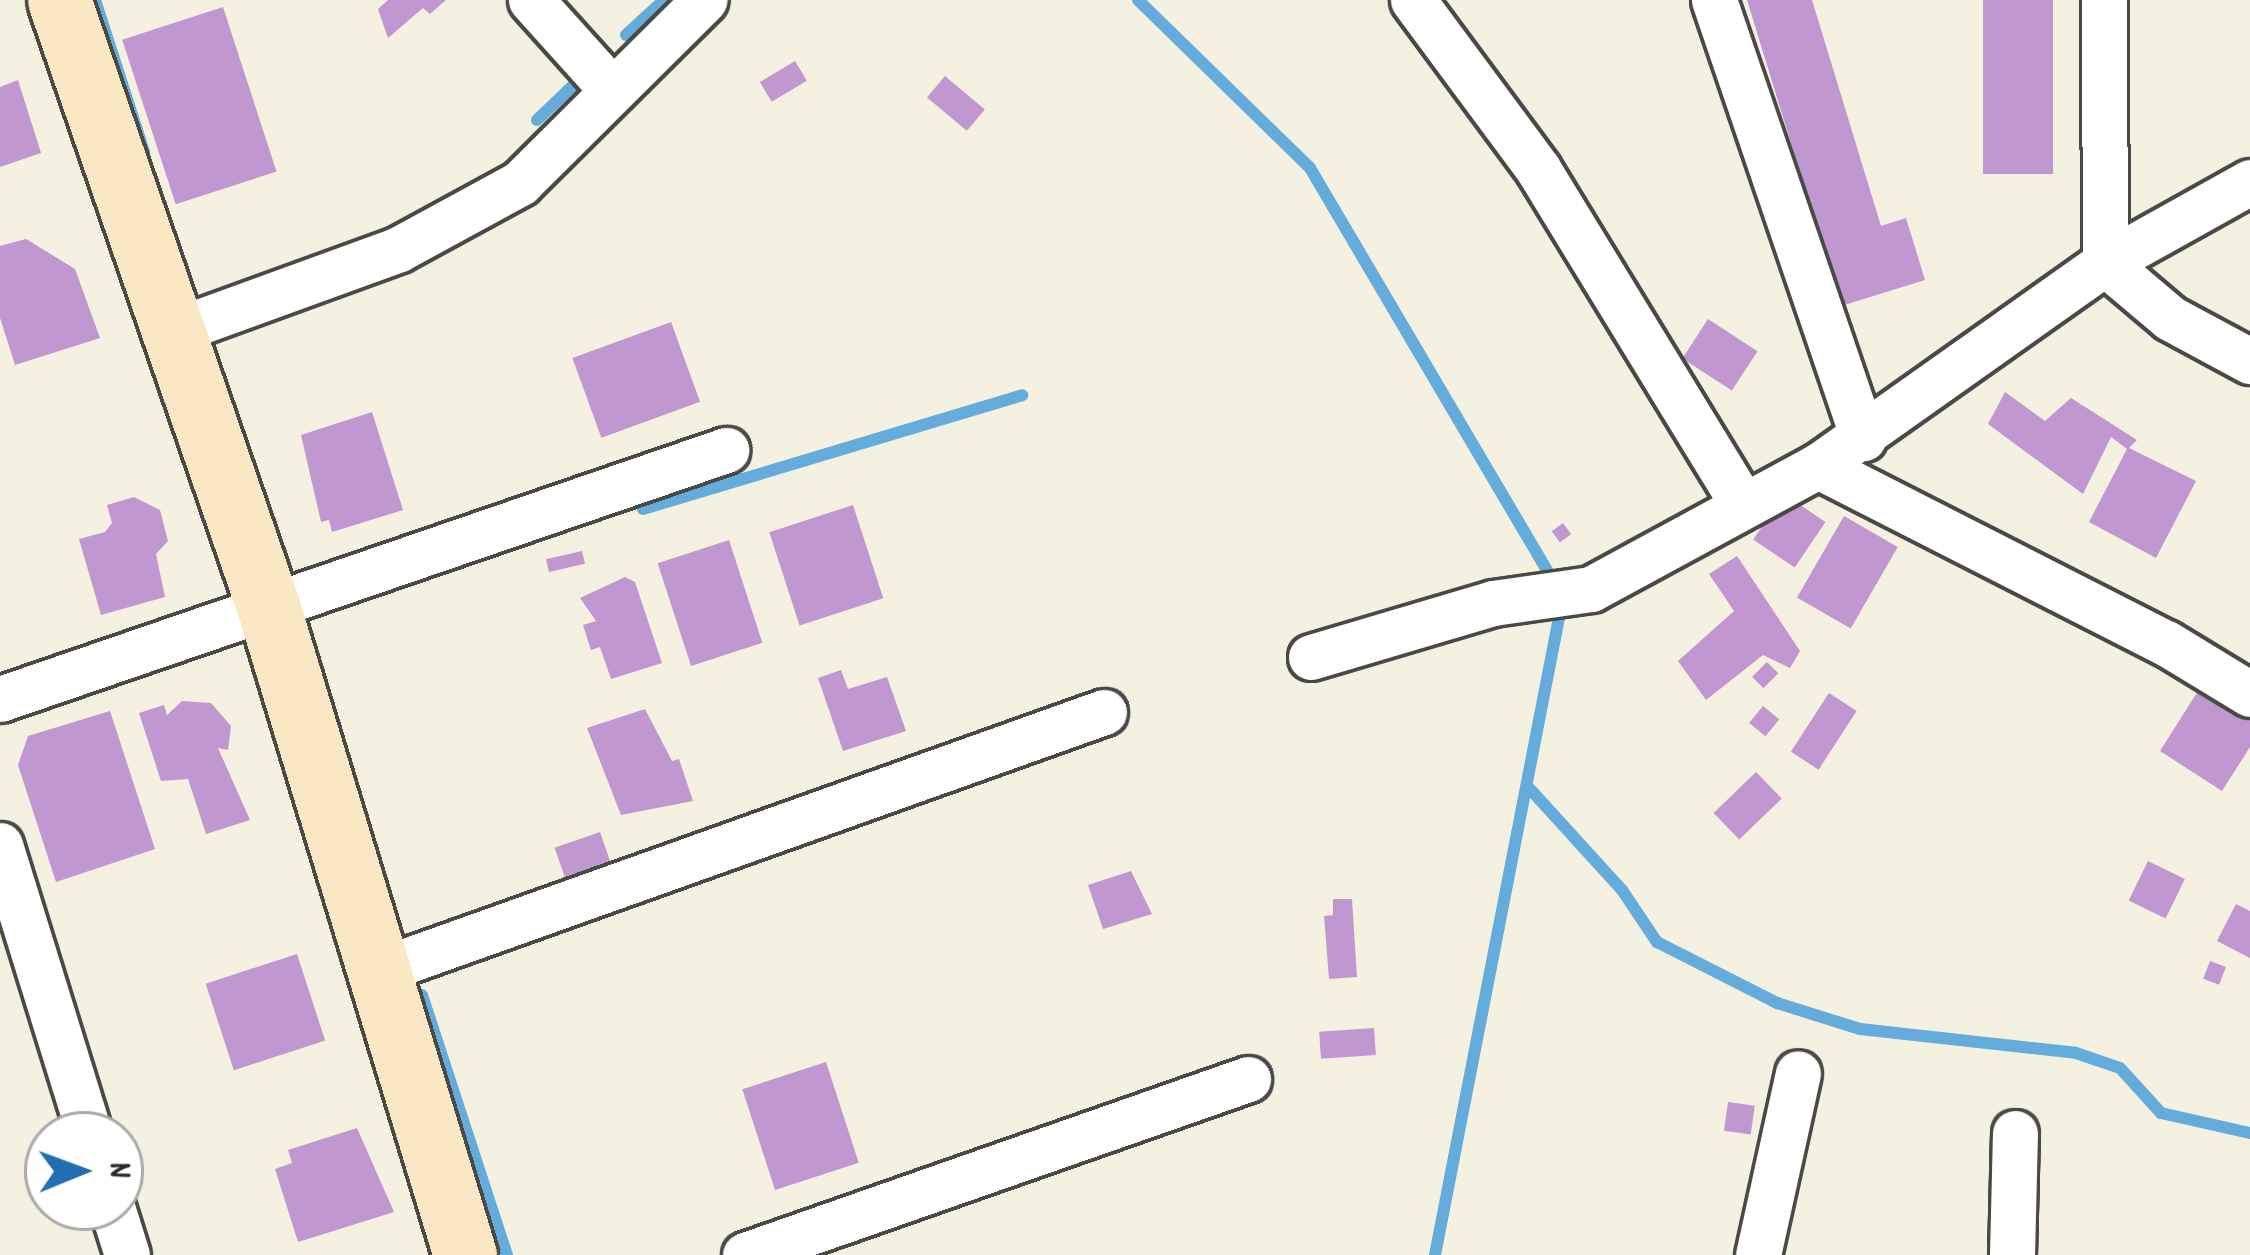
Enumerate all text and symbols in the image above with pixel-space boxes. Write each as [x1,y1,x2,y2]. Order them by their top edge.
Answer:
north arrow [24,1111,144,1231]
text: N [94,1162,141,1179]

